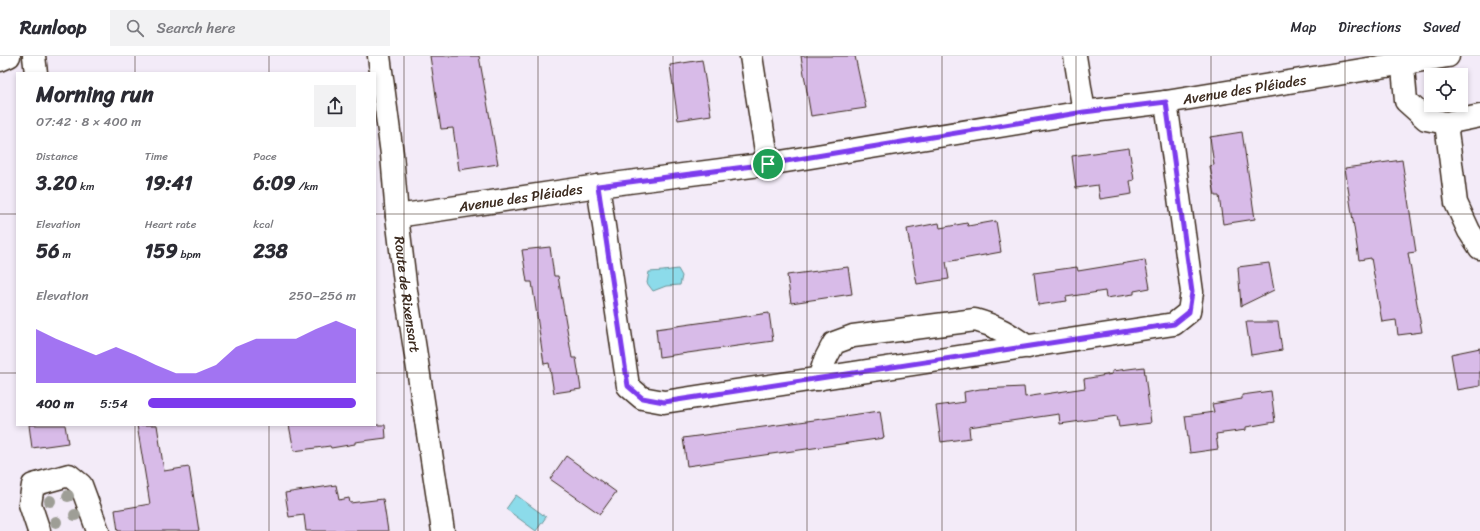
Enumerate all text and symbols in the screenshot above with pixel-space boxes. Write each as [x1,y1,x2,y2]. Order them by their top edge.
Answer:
search box [110,10,390,46]
text: Runloop [20,11,86,44]
text: Search here [156,15,235,41]
text: Map [1290,15,1316,40]
text: Directions [1338,15,1401,40]
text: Saved [1423,15,1460,40]
icon: search [124,17,146,39]
street label: Avenue des Pléiades [1180,67,1309,112]
map controls [1424,68,1468,112]
button: locate [1424,68,1468,112]
text: Morning run [36,75,154,114]
button: share [314,85,356,127]
text: 07:42 · 8 × 400 m [36,110,141,133]
text: Distance [36,147,78,166]
text: Time [145,147,168,166]
text: Pace [253,147,277,166]
pin [751,147,785,181]
icon: arrive [757,153,779,175]
text: 3.20 [36,166,77,201]
text: 19:41 [145,166,193,201]
text: 6:09 [253,166,296,201]
street label: Avenue des Pléiades [456,176,585,220]
text: km [77,177,94,196]
text: /km [296,177,318,196]
text: Elevation [36,215,81,234]
text: Heart rate [145,215,196,234]
text: kcal [253,215,273,234]
text: 56 [36,234,60,269]
text: 159 [145,234,178,269]
text: 238 [253,234,288,269]
street label: Route de Rixensart [387,235,427,354]
text: m [60,245,71,264]
text: bpm [178,245,201,264]
text: Elevation [36,284,89,307]
text: 250–256 m [289,284,356,307]
text: 400 m [36,392,74,415]
text: 5:54 [100,392,128,415]

